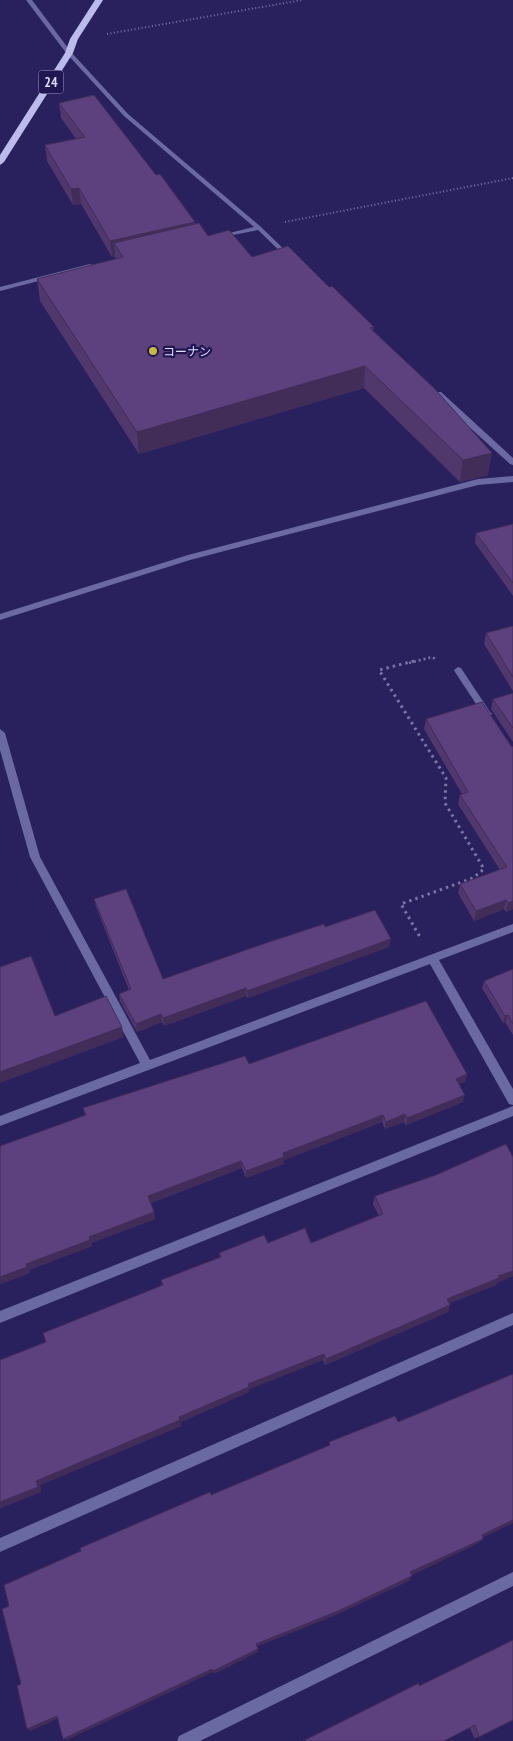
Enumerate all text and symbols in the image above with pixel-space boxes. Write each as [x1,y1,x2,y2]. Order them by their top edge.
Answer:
road number: 24 [38,70,64,94]
place label: コーナン [163,344,211,359]
marker: コーナン [147,345,159,357]

